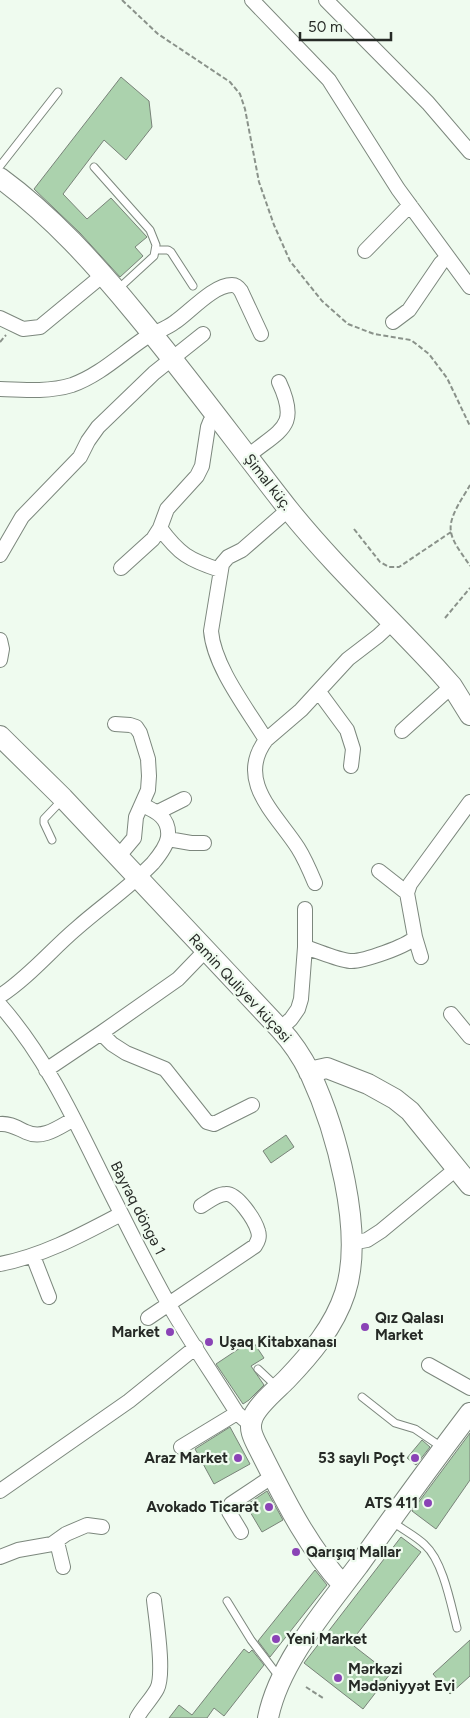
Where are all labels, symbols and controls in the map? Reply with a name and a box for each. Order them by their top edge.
scale bar [300,10,391,42]
text: 50 m [308,18,343,36]
street label: Şimal küç. [240,450,296,514]
street label: Ramin Quliyev küçəsi [185,930,295,1046]
street label: Bayraq döngə 1 [107,1158,169,1258]
place label: Qız Qalası Market [375,1309,444,1344]
marker: Qız Qalası Market [359,1321,371,1333]
place label: Market [111,1323,160,1341]
marker: Market [164,1326,176,1338]
place label: Uşaq Kitabxanası [219,1333,337,1351]
marker: Uşaq Kitabxanası [203,1336,215,1348]
place label: Araz Market [144,1449,228,1467]
place label: 53 saylı Poçt [318,1449,405,1467]
marker: Araz Market [232,1452,244,1464]
marker: 53 saylı Poçt [409,1452,421,1464]
place label: ATS 411 [364,1494,418,1512]
marker: ATS 411 [422,1497,434,1509]
place label: Avokado Ticarət [146,1498,259,1516]
marker: Avokado Ticarət [263,1501,275,1513]
place label: Qarışıq Mallar [306,1543,401,1561]
marker: Qarışıq Mallar [290,1546,302,1558]
place label: Yeni Market [286,1630,367,1648]
marker: Yeni Market [270,1633,282,1645]
place label: Mərkəzi Mədəniyyət Evi [348,1660,455,1695]
marker: Mərkəzi Mədəniyyət Evi [332,1672,344,1684]

